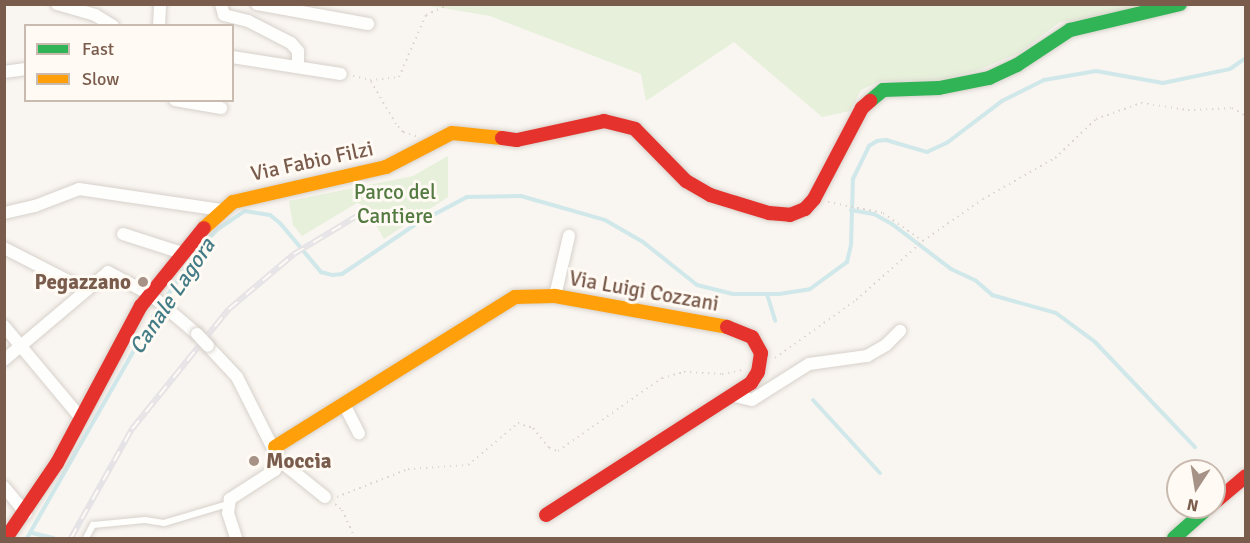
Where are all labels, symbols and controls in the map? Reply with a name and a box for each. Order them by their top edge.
legend [24,24,234,102]
text: Fast [82,38,114,60]
text: Slow [82,68,119,90]
street label: Via Fabio Filzi [249,136,375,186]
park label: Parco del Cantiere [354,179,436,229]
water label: Canale Lagora [124,233,220,359]
street label: Via Luigi Cozzani [567,265,721,317]
place label: Pegazzano [35,269,131,295]
marker: Pegazzano [136,275,150,289]
place label: Moccia [266,448,331,474]
marker: Moccia [247,454,261,468]
north arrow [1166,459,1226,519]
text: N [1185,494,1200,516]

